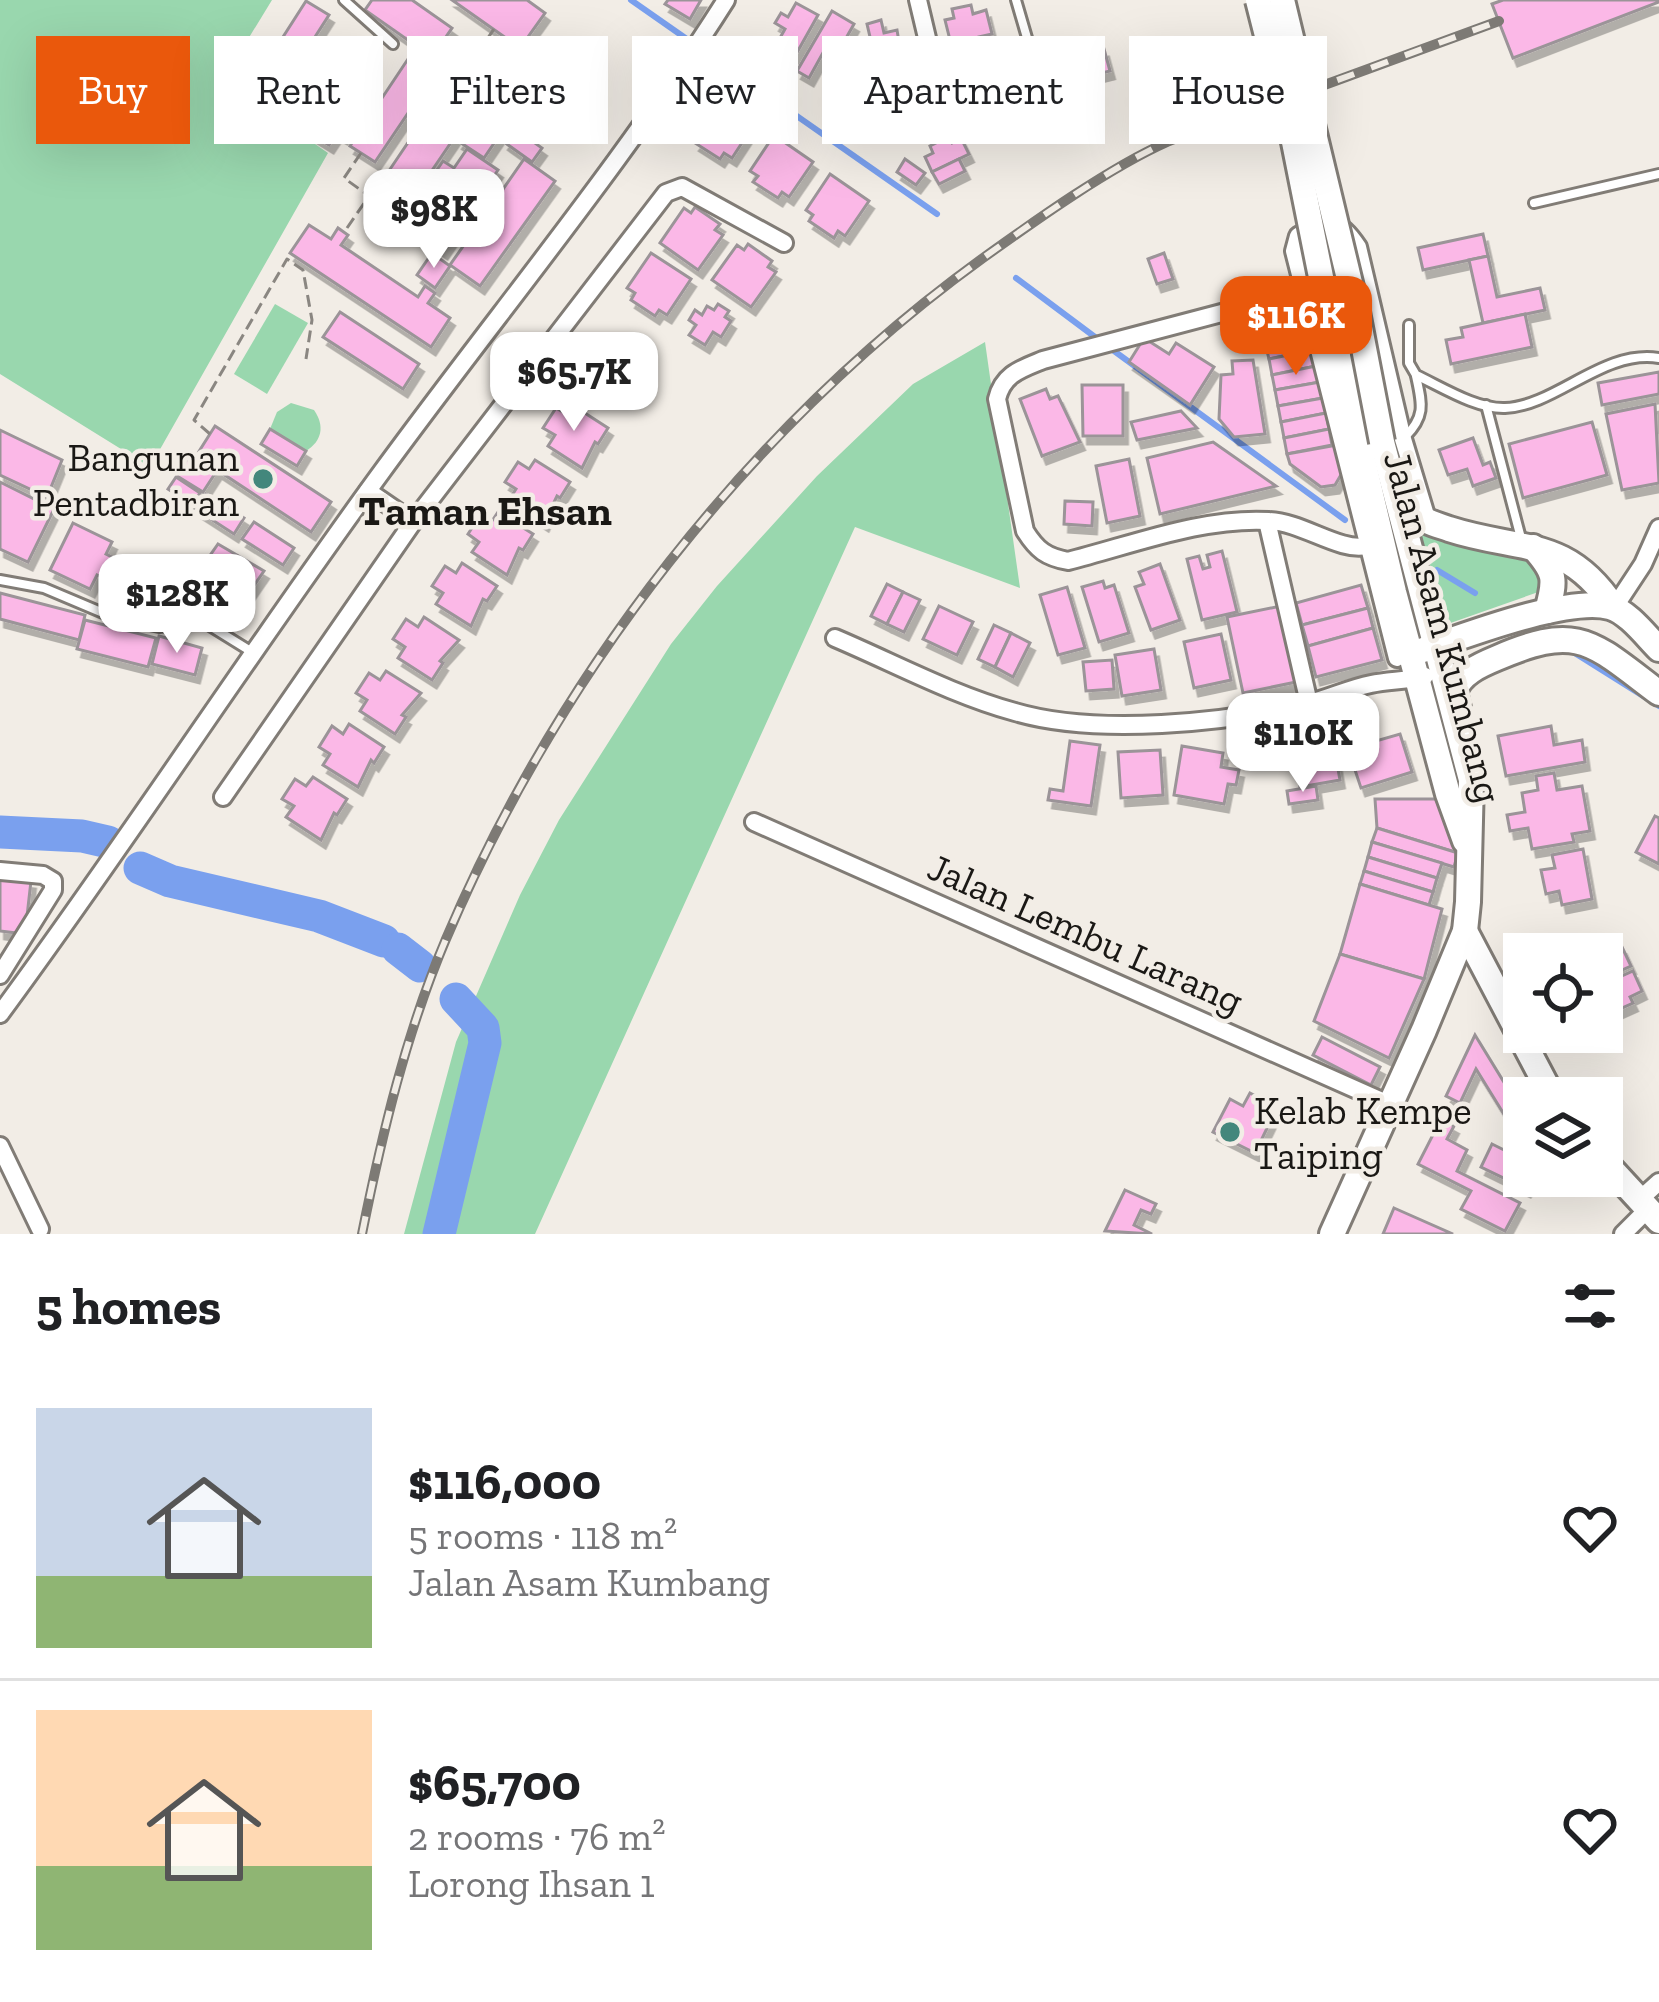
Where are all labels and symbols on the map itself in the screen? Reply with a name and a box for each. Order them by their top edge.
pin: $98K [363,169,505,271]
pin: $116K [1212,276,1380,378]
pin: $65.7K [476,332,672,434]
place label: Bangunan Pentadbiran [33,434,239,526]
street label: Jalan Asam Kumbang [1374,446,1513,808]
marker: Bangunan Pentadbiran [250,466,276,492]
district label: Taman Ehsan [358,485,612,536]
pin: $128K [93,554,261,656]
pin: $110K [1219,693,1387,795]
street label: Jalan Lembu Larang [921,843,1251,1024]
place label: Kelab Kempe Taiping [1254,1087,1472,1179]
marker: Kelab Kempe Taiping [1217,1119,1243,1145]

